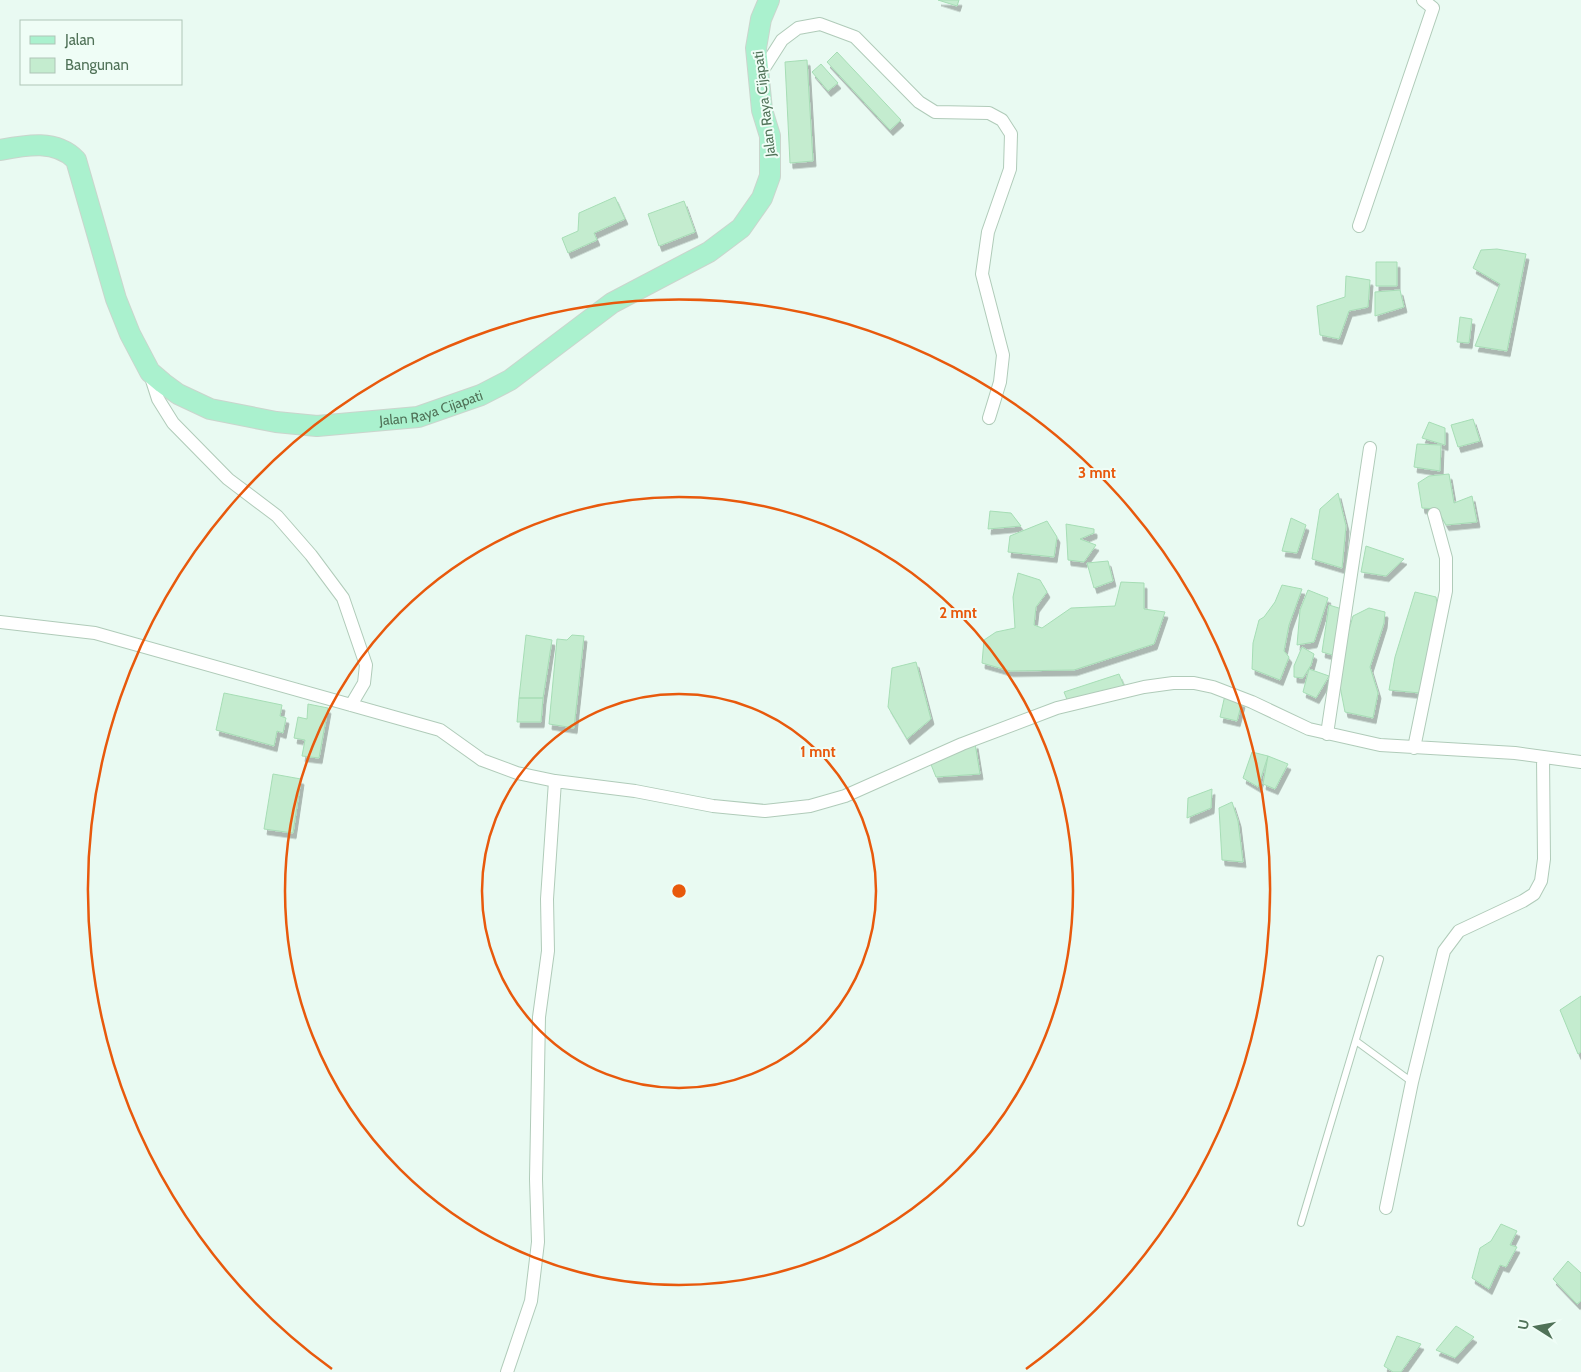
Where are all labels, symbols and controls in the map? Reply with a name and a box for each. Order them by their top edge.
legend [20,20,182,85]
text: Jalan [64,31,95,49]
street label: Jalan Raya Cijapati [749,50,780,159]
text: Bangunan [65,56,129,74]
street label: Jalan Raya Cijapati [378,386,485,429]
text: 3 mnt [1078,464,1116,482]
text: 2 mnt [939,604,977,622]
text: 1 mnt [800,743,836,761]
centre of rings [670,882,688,900]
north arrow [1511,1302,1561,1352]
text: U [1513,1318,1533,1331]

